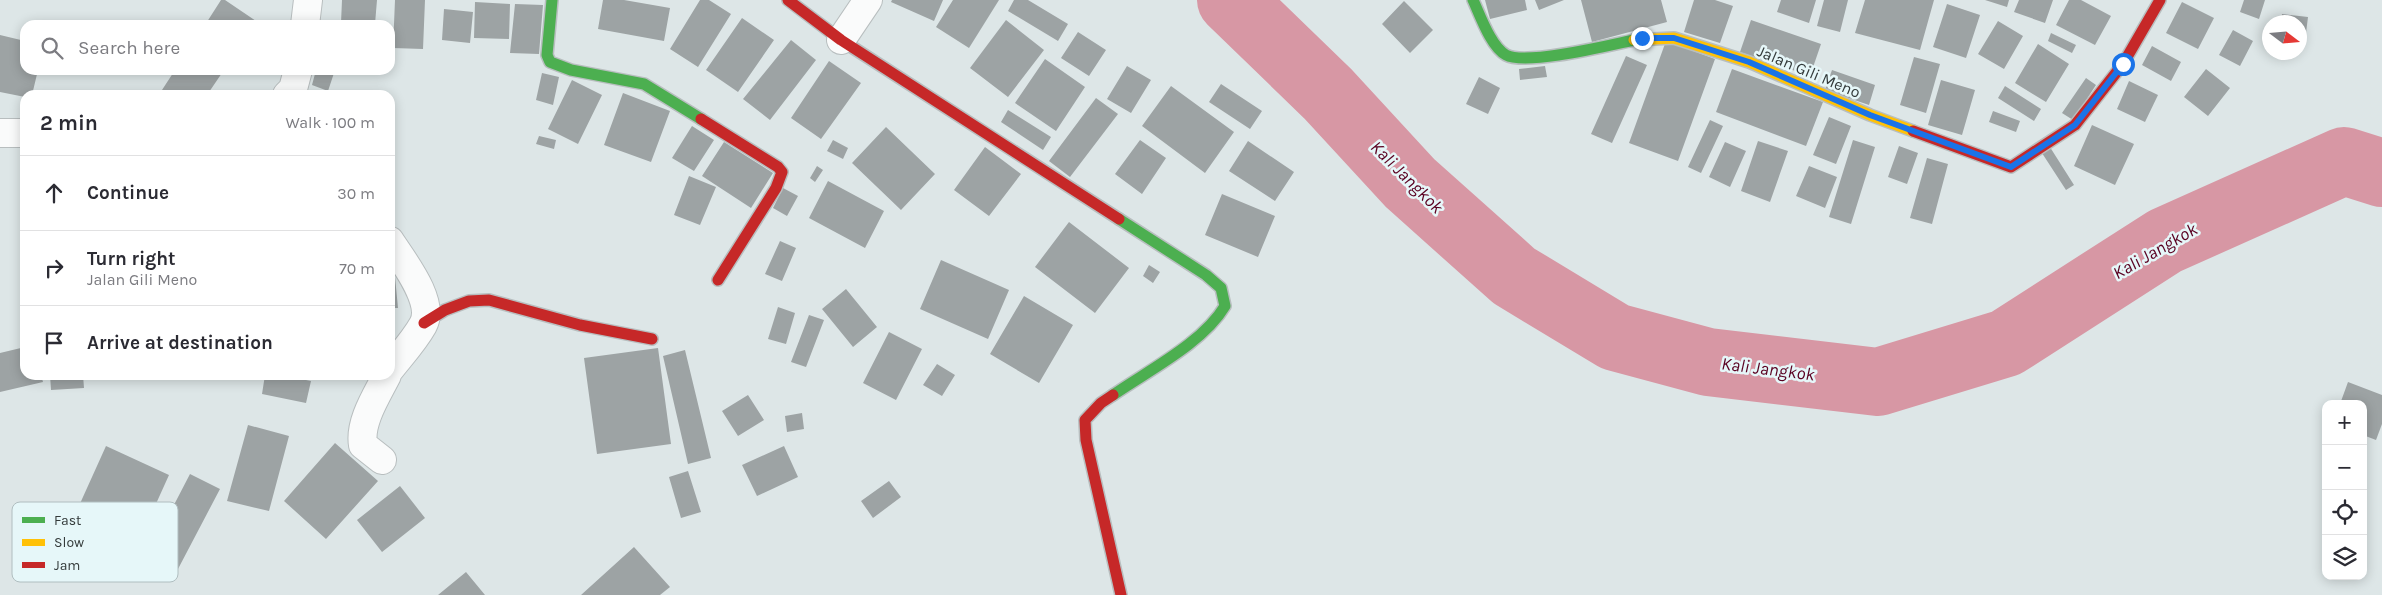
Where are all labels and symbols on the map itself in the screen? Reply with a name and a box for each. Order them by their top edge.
north arrow [2262,15,2307,60]
route end [1631,27,1654,50]
street label: Jalan Gili Meno [1754,41,1863,102]
route start [2112,53,2135,76]
water label: Kali Jangkok [1366,136,1449,219]
water label: Kali Jangkok [2109,218,2202,284]
water label: Kali Jangkok [1720,352,1817,386]
legend [12,502,178,582]
text: Fast [54,512,81,529]
text: Slow [54,534,84,551]
text: Jam [54,557,80,574]

